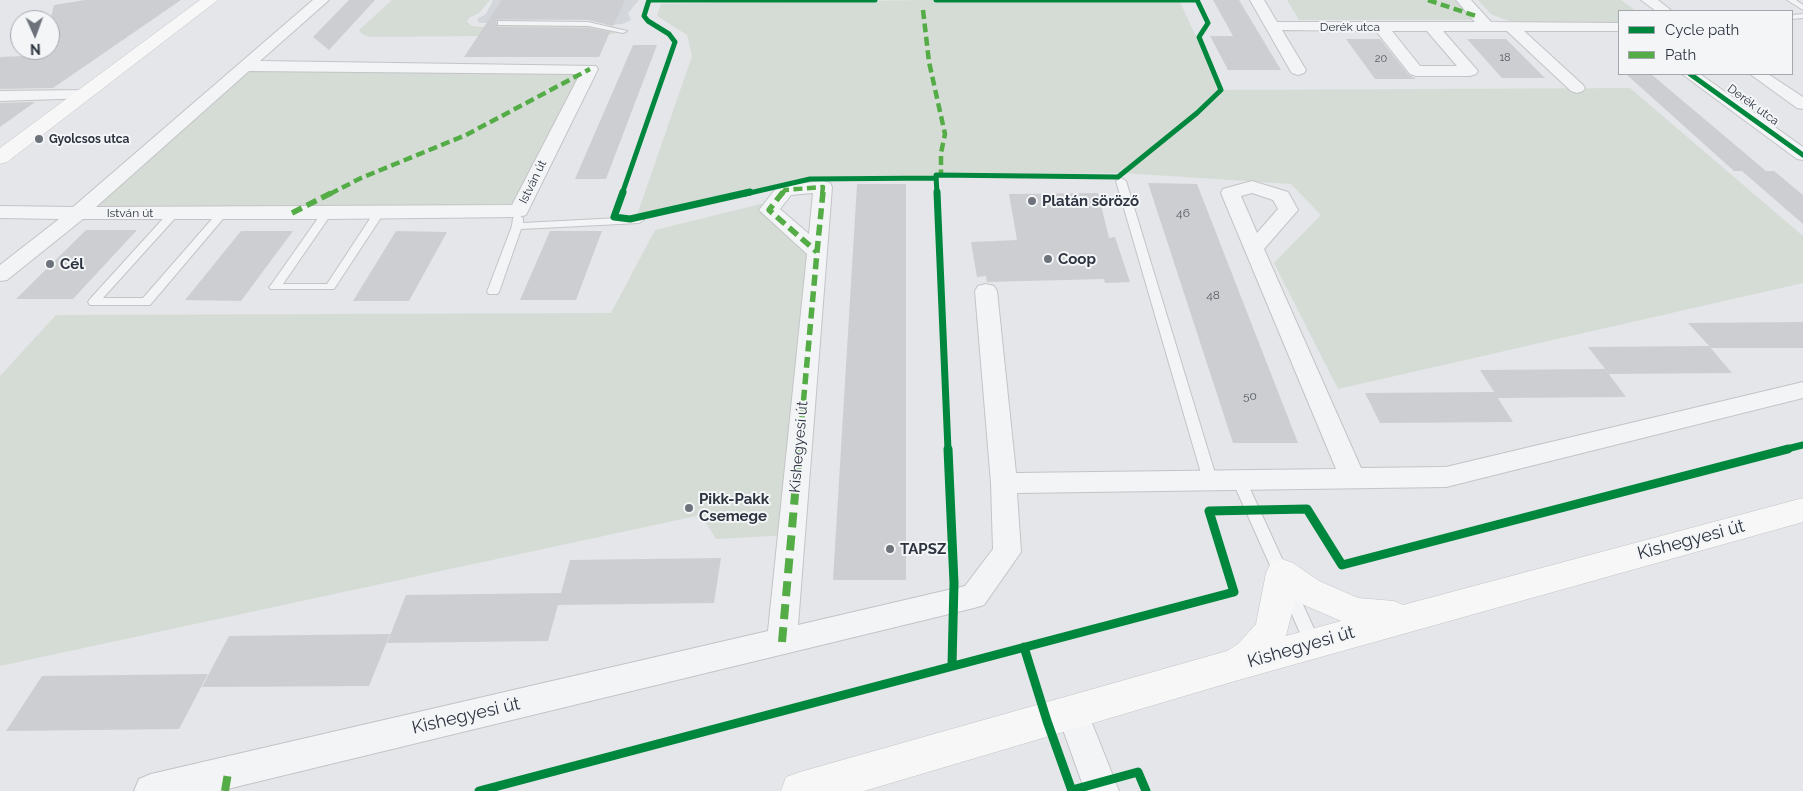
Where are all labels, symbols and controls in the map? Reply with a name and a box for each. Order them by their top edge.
north arrow [10,10,60,60]
legend [1618,10,1793,75]
street label: Derék utca [1320,20,1380,34]
text: Cycle path [1665,21,1739,39]
text: N [30,41,41,57]
text: Path [1665,46,1696,64]
house number: 18 [1499,51,1511,65]
house number: 20 [1375,52,1387,66]
street label: Derék utca [1724,81,1782,129]
place label: Gyolcsos utca [49,132,129,146]
marker: Gyolcsos utca [33,133,45,145]
street label: István út [516,158,550,206]
place label: Platán söröző [1042,192,1139,210]
marker: Platán söröző [1026,195,1038,207]
street label: István út [107,206,153,220]
house number: 46 [1176,206,1190,220]
place label: Coop [1058,250,1096,268]
marker: Coop [1042,253,1054,265]
place label: Cél [60,255,84,273]
marker: Cél [44,258,56,270]
house number: 48 [1206,288,1220,302]
house number: 50 [1243,389,1257,403]
street label: Kishegyesi út [786,400,812,494]
place label: Pikk-Pakk Csemege [699,490,769,525]
marker: Pikk-Pakk Csemege [683,502,695,514]
street label: Kishegyesi út [1635,515,1747,565]
place label: TAPSZ [900,540,946,558]
marker: TAPSZ [884,543,896,555]
street label: Kishegyesi út [1245,621,1357,673]
street label: Kishegyesi út [410,693,522,739]

